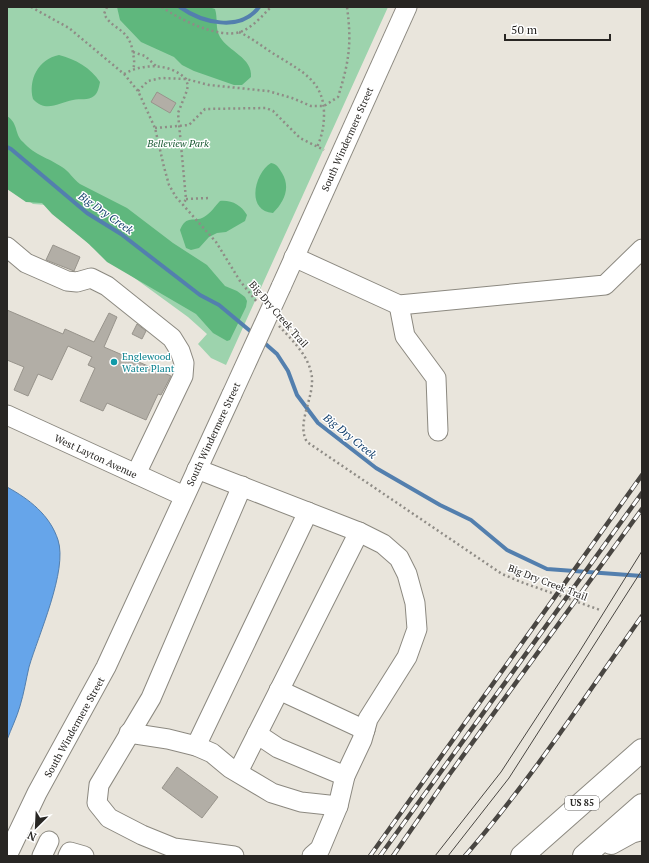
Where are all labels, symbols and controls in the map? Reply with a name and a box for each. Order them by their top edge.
scale bar [505,16,610,42]
text: 50 m [511,22,538,37]
street label: South Windermere Street [319,85,376,193]
park label: Belleview Park [146,137,209,150]
water label: Big Dry Creek [75,188,137,238]
street label: Big Dry Creek Trail [246,278,311,350]
place label: Englewood Water Plant [122,350,175,375]
marker: Englewood Water Plant [109,357,119,367]
street label: South Windermere Street [184,380,243,488]
water label: Big Dry Creek [320,410,380,462]
street label: West Layton Avenue [52,432,139,481]
street label: Big Dry Creek Trail [506,561,589,604]
street label: South Windermere Street [41,674,108,780]
road number: US 85 [565,796,599,810]
north arrow [16,807,56,847]
text: N [25,828,39,844]

